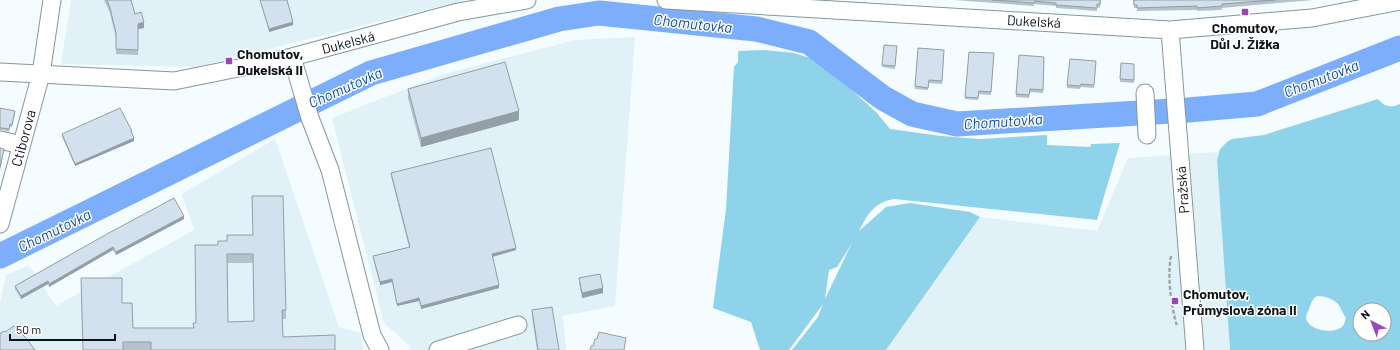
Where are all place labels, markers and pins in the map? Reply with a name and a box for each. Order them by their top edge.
marker: Chomutov, Důl J. Žižka [1240,7,1250,17]
place label: Chomutov, Důl J. Žižka [1210,19,1280,52]
place label: Chomutov, Dukelská II [237,45,303,78]
marker: Chomutov, Dukelská II [224,56,234,66]
place label: Chomutov, Průmyslová zóna II [1183,285,1297,318]
marker: Chomutov, Průmyslová zóna II [1170,296,1180,306]

